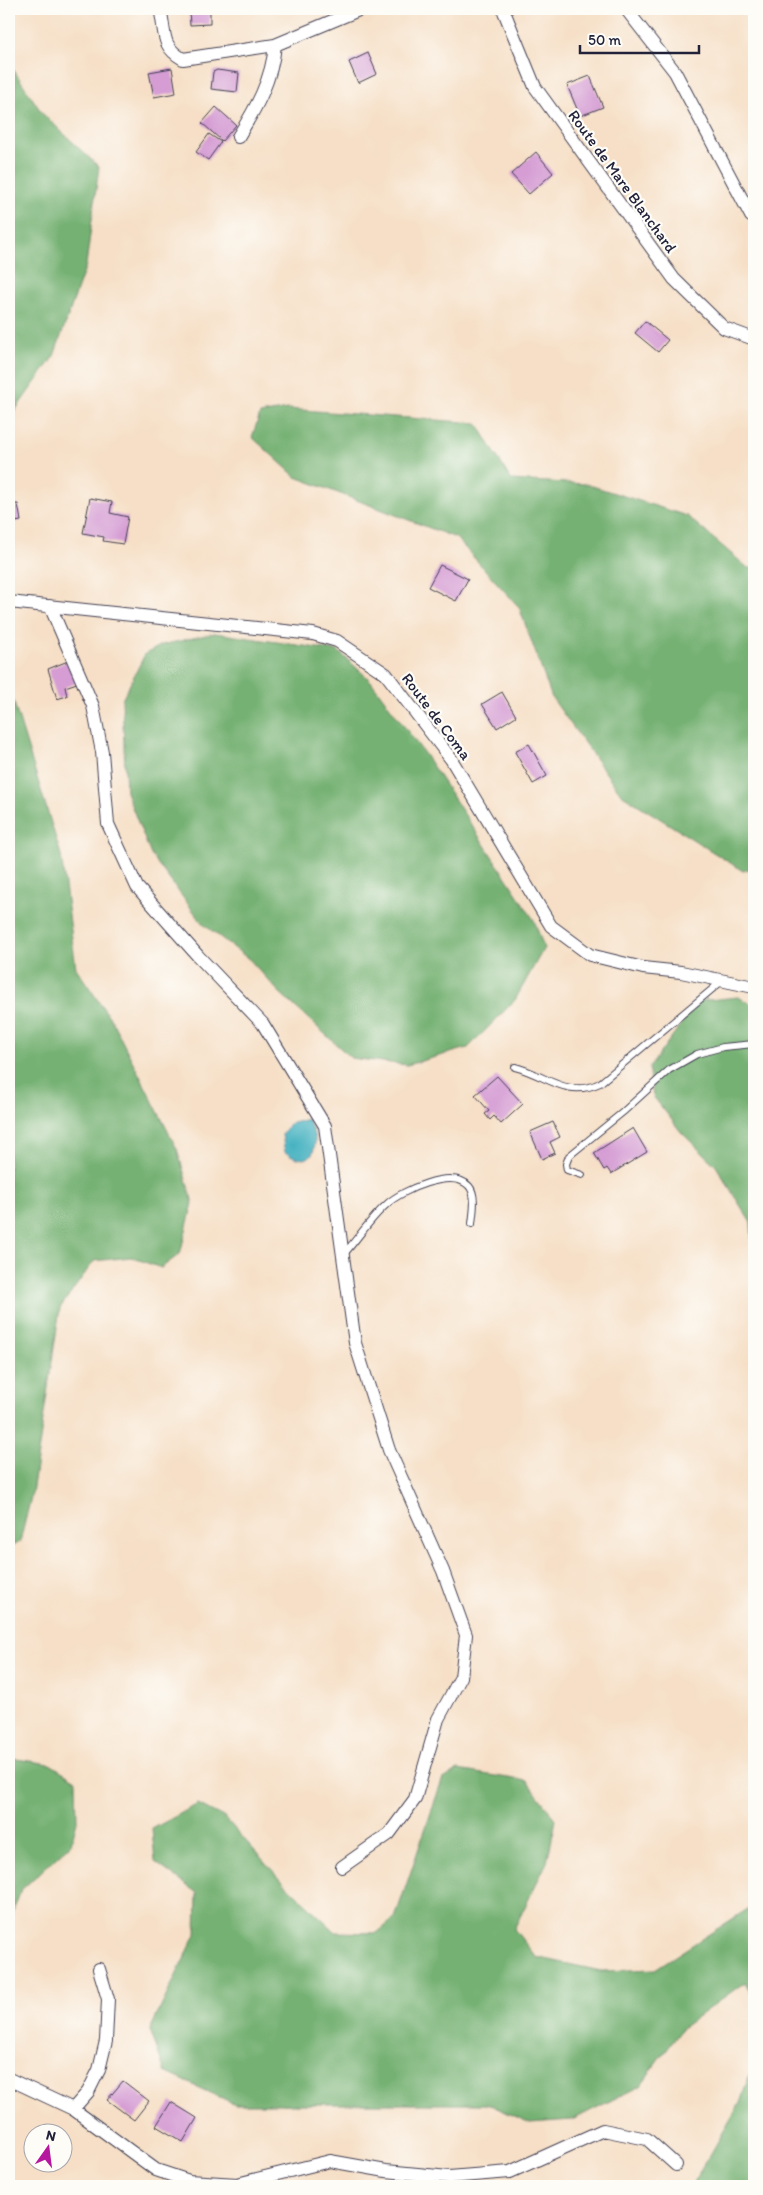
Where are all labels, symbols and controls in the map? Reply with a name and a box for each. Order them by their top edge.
scale bar [580,22,699,54]
text: 50 m [588,31,621,49]
street label: Route de Mare Blanchard [564,106,681,257]
street label: Route de Coma [398,669,476,764]
north arrow [22,2122,72,2172]
text: N [44,2126,58,2145]

